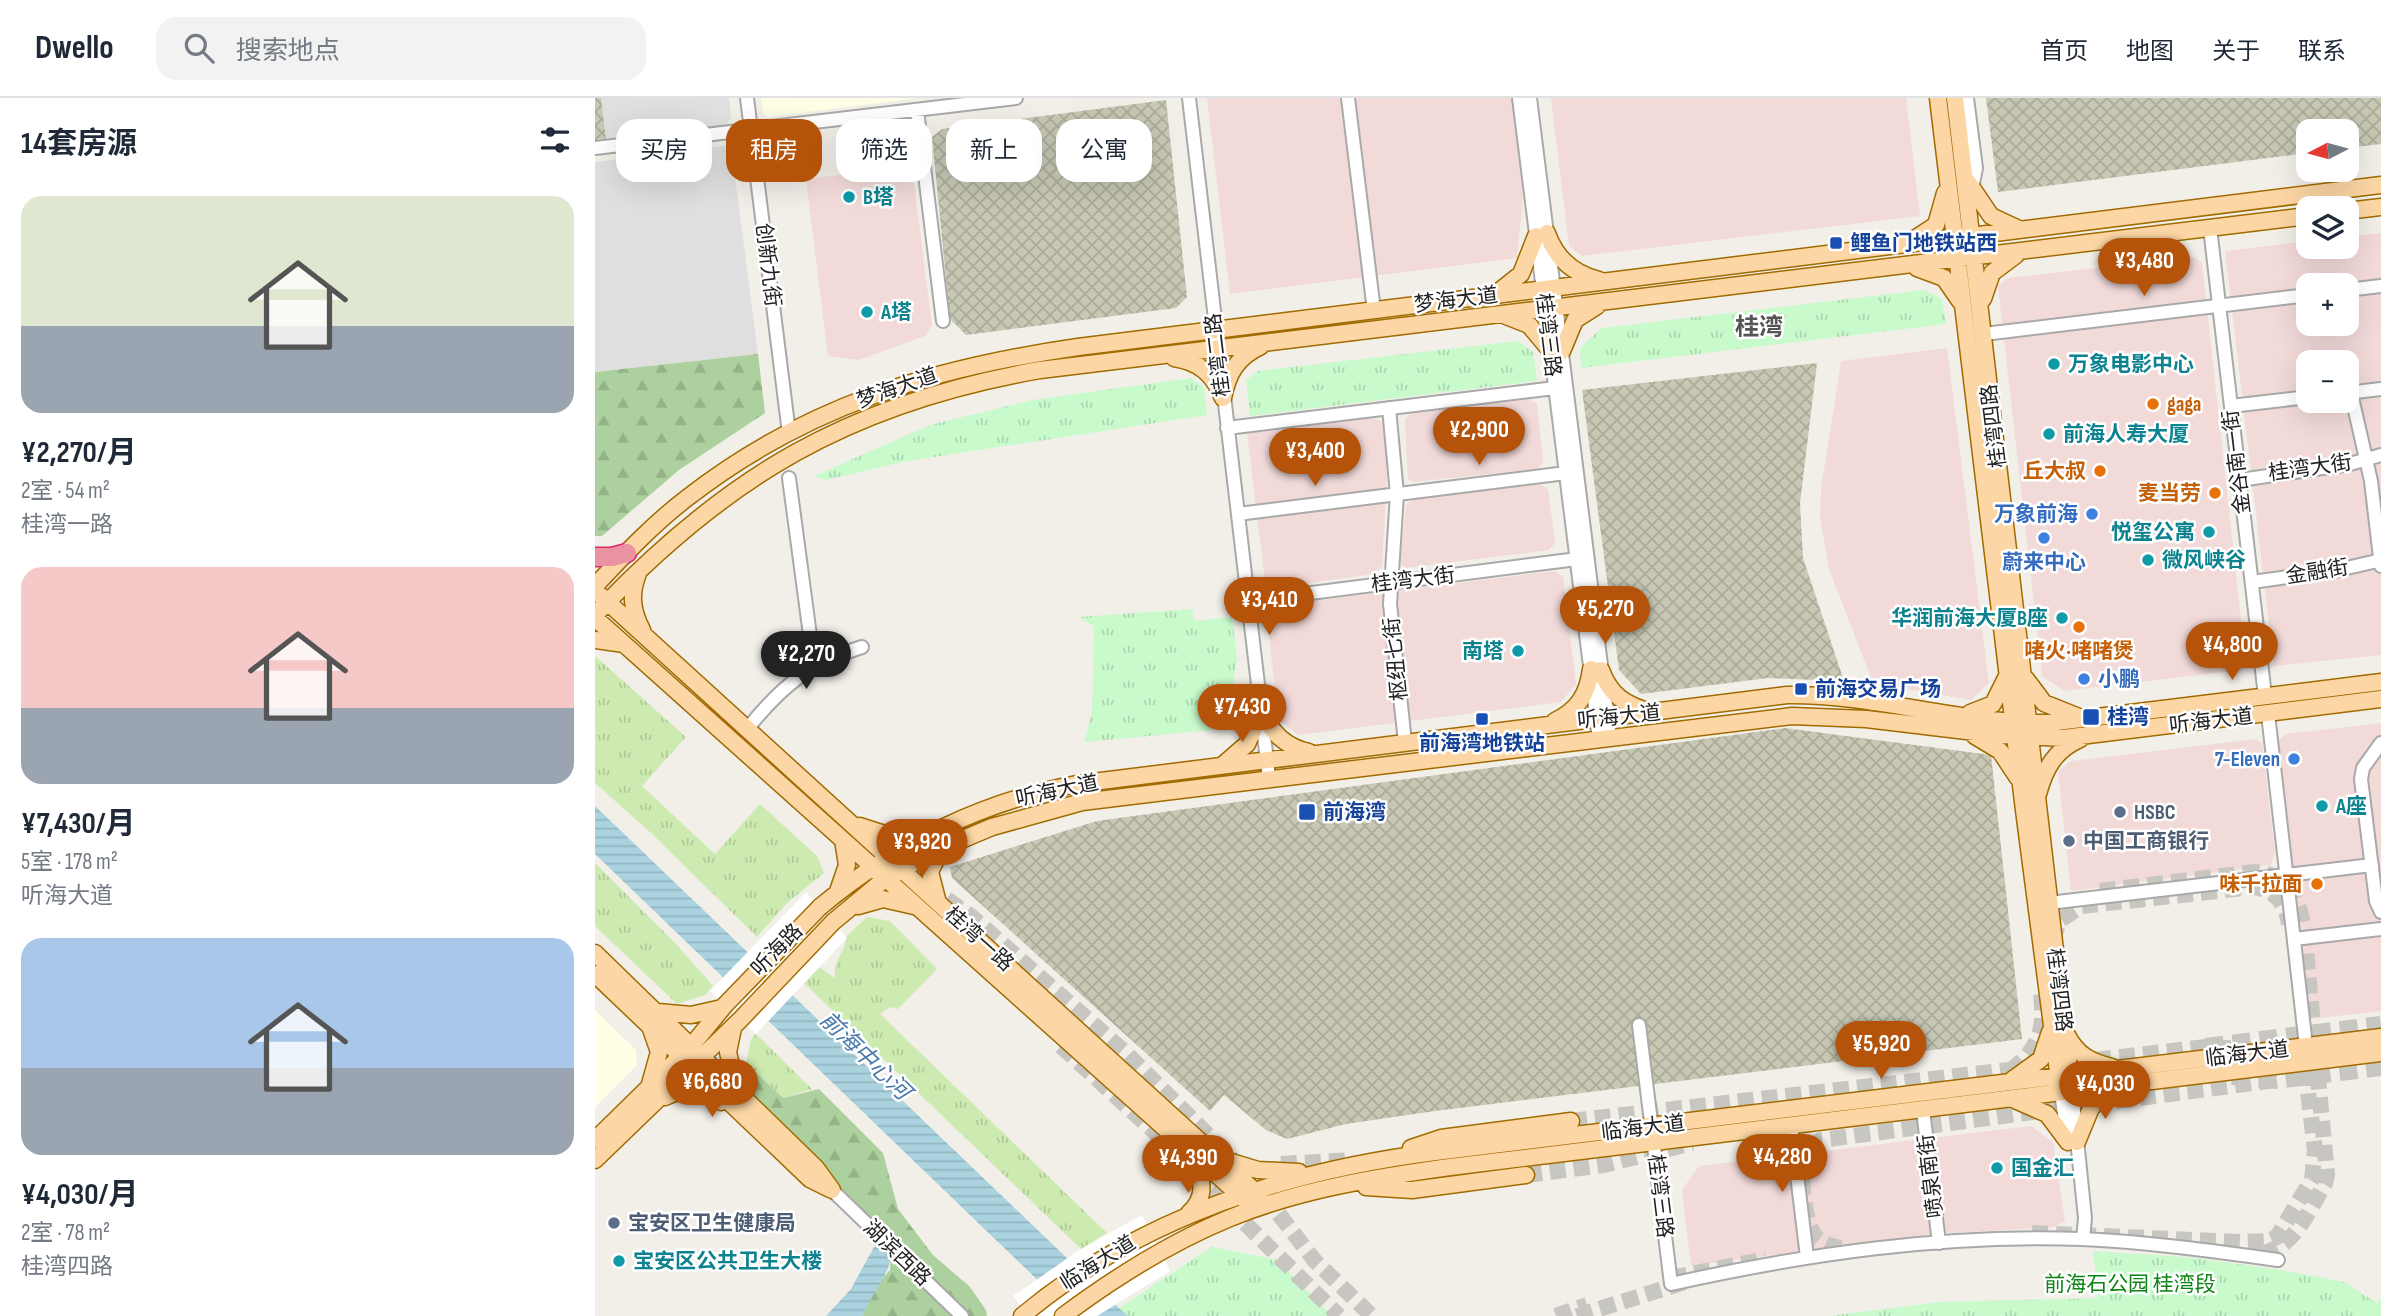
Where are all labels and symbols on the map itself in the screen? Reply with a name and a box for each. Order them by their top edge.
north arrow [2296,119,2359,182]
place label: B塔 [863,185,894,210]
marker: B塔 [841,189,857,205]
street label: 创新九街 [750,222,786,308]
place label: 鲤鱼门地铁站西 [1850,231,1997,256]
marker: 鲤鱼门地铁站西 [1828,235,1844,251]
pin: ¥3,480 [2087,238,2201,298]
street label: 梦海大道 [1413,282,1499,318]
street label: 桂湾三路 [1530,292,1566,378]
place label: A塔 [880,300,912,325]
marker: A塔 [859,304,875,320]
street label: 桂湾二路 [1200,312,1236,398]
district label: 桂湾 [1735,313,1783,342]
place label: 万象电影中心 [2068,352,2194,377]
marker: 万象电影中心 [2046,356,2062,372]
street label: 梦海大道 [853,363,941,413]
street label: 桂湾四路 [1976,383,2012,469]
place label: gaga [2167,392,2201,417]
marker: gaga [2145,396,2161,412]
pin: ¥2,900 [1422,408,1536,467]
street label: 金谷南一街 [2218,408,2256,516]
place label: 前海人寿大厦 [2063,422,2189,447]
marker: 前海人寿大厦 [2041,426,2057,442]
pin: ¥3,400 [1258,428,1372,488]
street label: 桂湾大街 [2267,450,2353,486]
place label: 丘大叔 [2023,459,2086,484]
marker: 丘大叔 [2092,463,2108,479]
place label: 麦当劳 [2138,481,2201,506]
marker: 麦当劳 [2207,485,2223,501]
place label: 万象前海 [1994,502,2078,527]
marker: 万象前海 [2084,506,2100,522]
place label: 悦玺公寓 [2111,520,2195,545]
marker: 悦玺公寓 [2201,524,2217,540]
marker: 蔚来中心 [2036,530,2052,546]
place label: 微风峡谷 [2162,548,2246,573]
place label: 蔚来中心 [2002,550,2086,575]
marker: 微风峡谷 [2140,552,2156,568]
street label: 金融街 [2284,555,2350,589]
street label: 桂湾大街 [1370,562,1456,598]
pin: ¥3,410 [1212,578,1326,637]
pin: ¥5,270 [1548,587,1662,646]
place label: 华润前海大厦B座 [1891,606,2048,631]
marker: 华润前海大厦B座 [2054,610,2070,626]
street label: 枢纽七街 [1379,616,1413,702]
marker: 啫火·啫啫煲 [2071,619,2087,635]
pin: ¥4,800 [2175,622,2289,682]
pin: ¥2,270 [749,632,863,691]
place label: 南塔 [1462,639,1504,664]
place label: 啫火·啫啫煲 [2024,639,2134,664]
marker: 南塔 [1510,643,1526,659]
place label: 小鹏 [2098,667,2140,692]
marker: 小鹏 [2076,671,2092,687]
place label: 前海交易广场 [1815,677,1941,702]
marker: 前海交易广场 [1793,681,1809,697]
pin: ¥7,430 [1185,684,1299,744]
street label: 听海大道 [1576,700,1662,734]
street label: 听海大道 [2168,703,2254,739]
place label: 桂湾 [2107,705,2149,730]
marker: 桂湾 [2081,707,2101,727]
marker: 前海湾地铁站 [1474,711,1490,727]
place label: 前海湾地铁站 [1419,731,1545,756]
place label: 7-Eleven [2215,747,2280,772]
marker: 7-Eleven [2286,751,2302,767]
street label: 听海大道 [1013,770,1101,812]
place label: A座 [2335,794,2367,819]
marker: A座 [2314,798,2330,814]
place label: 前海湾 [1323,800,1386,825]
place label: HSBC [2134,800,2176,825]
marker: 前海湾 [1297,802,1317,822]
marker: HSBC [2112,804,2128,820]
pin: ¥3,920 [865,820,979,879]
place label: 中国工商银行 [2083,829,2209,854]
marker: 中国工商银行 [2061,833,2077,849]
place label: 味千拉面 [2219,872,2303,897]
marker: 味千拉面 [2309,876,2325,892]
street label: 桂湾一路 [939,902,1019,976]
street label: 听海路 [746,919,808,981]
street label: 桂湾四路 [2041,947,2077,1033]
water label: 前海中心河 [814,1006,919,1109]
pin: ¥5,920 [1824,1021,1938,1081]
street label: 临海大道 [2204,1036,2290,1072]
pin: ¥6,680 [655,1060,769,1119]
pin: ¥4,030 [2048,1062,2162,1121]
street label: 临海大道 [1600,1110,1686,1146]
street label: 喷泉南街 [1913,1133,1949,1219]
pin: ¥4,280 [1725,1134,1839,1194]
pin: ¥4,390 [1131,1136,1245,1195]
street label: 桂湾三路 [1642,1153,1678,1239]
place label: 国金汇 [2011,1156,2074,1181]
marker: 国金汇 [1989,1160,2005,1176]
place label: 宝安区卫生健康局 [628,1211,796,1236]
marker: 宝安区卫生健康局 [606,1215,622,1231]
street label: 湖滨西路 [858,1215,936,1291]
street label: 临海大道 [1056,1230,1140,1296]
place label: 宝安区公共卫生大楼 [633,1249,822,1274]
marker: 宝安区公共卫生大楼 [611,1253,627,1269]
park label: 前海石公园 桂湾段 [2044,1272,2216,1297]

